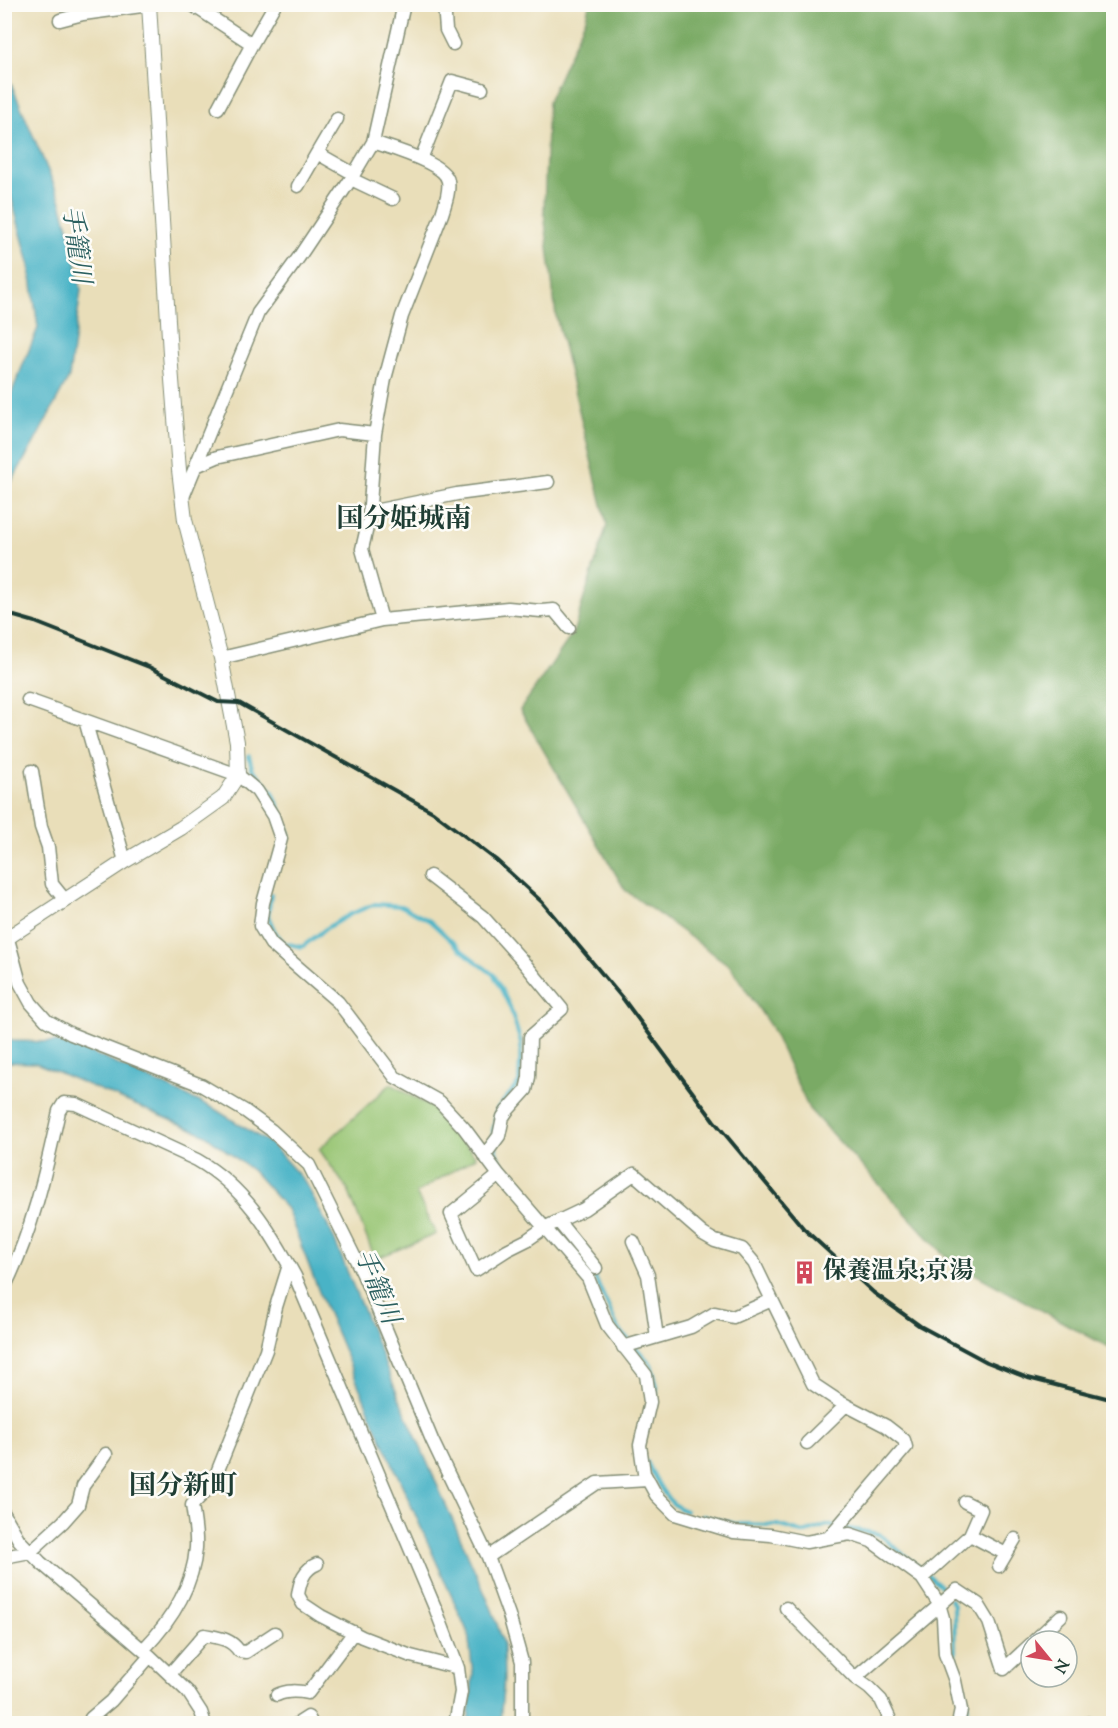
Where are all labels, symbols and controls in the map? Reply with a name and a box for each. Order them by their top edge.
water label: 手籠川 [51,204,99,289]
district label: 国分姫城南 [337,501,472,540]
water label: 手籠川 [344,1244,409,1333]
place label: 保養温泉;京湯 [823,1255,973,1289]
building icon: 保養温泉;京湯 [792,1259,818,1285]
district label: 国分新町 [129,1468,237,1507]
north arrow [1019,1629,1079,1689]
text: N [1047,1654,1073,1677]

